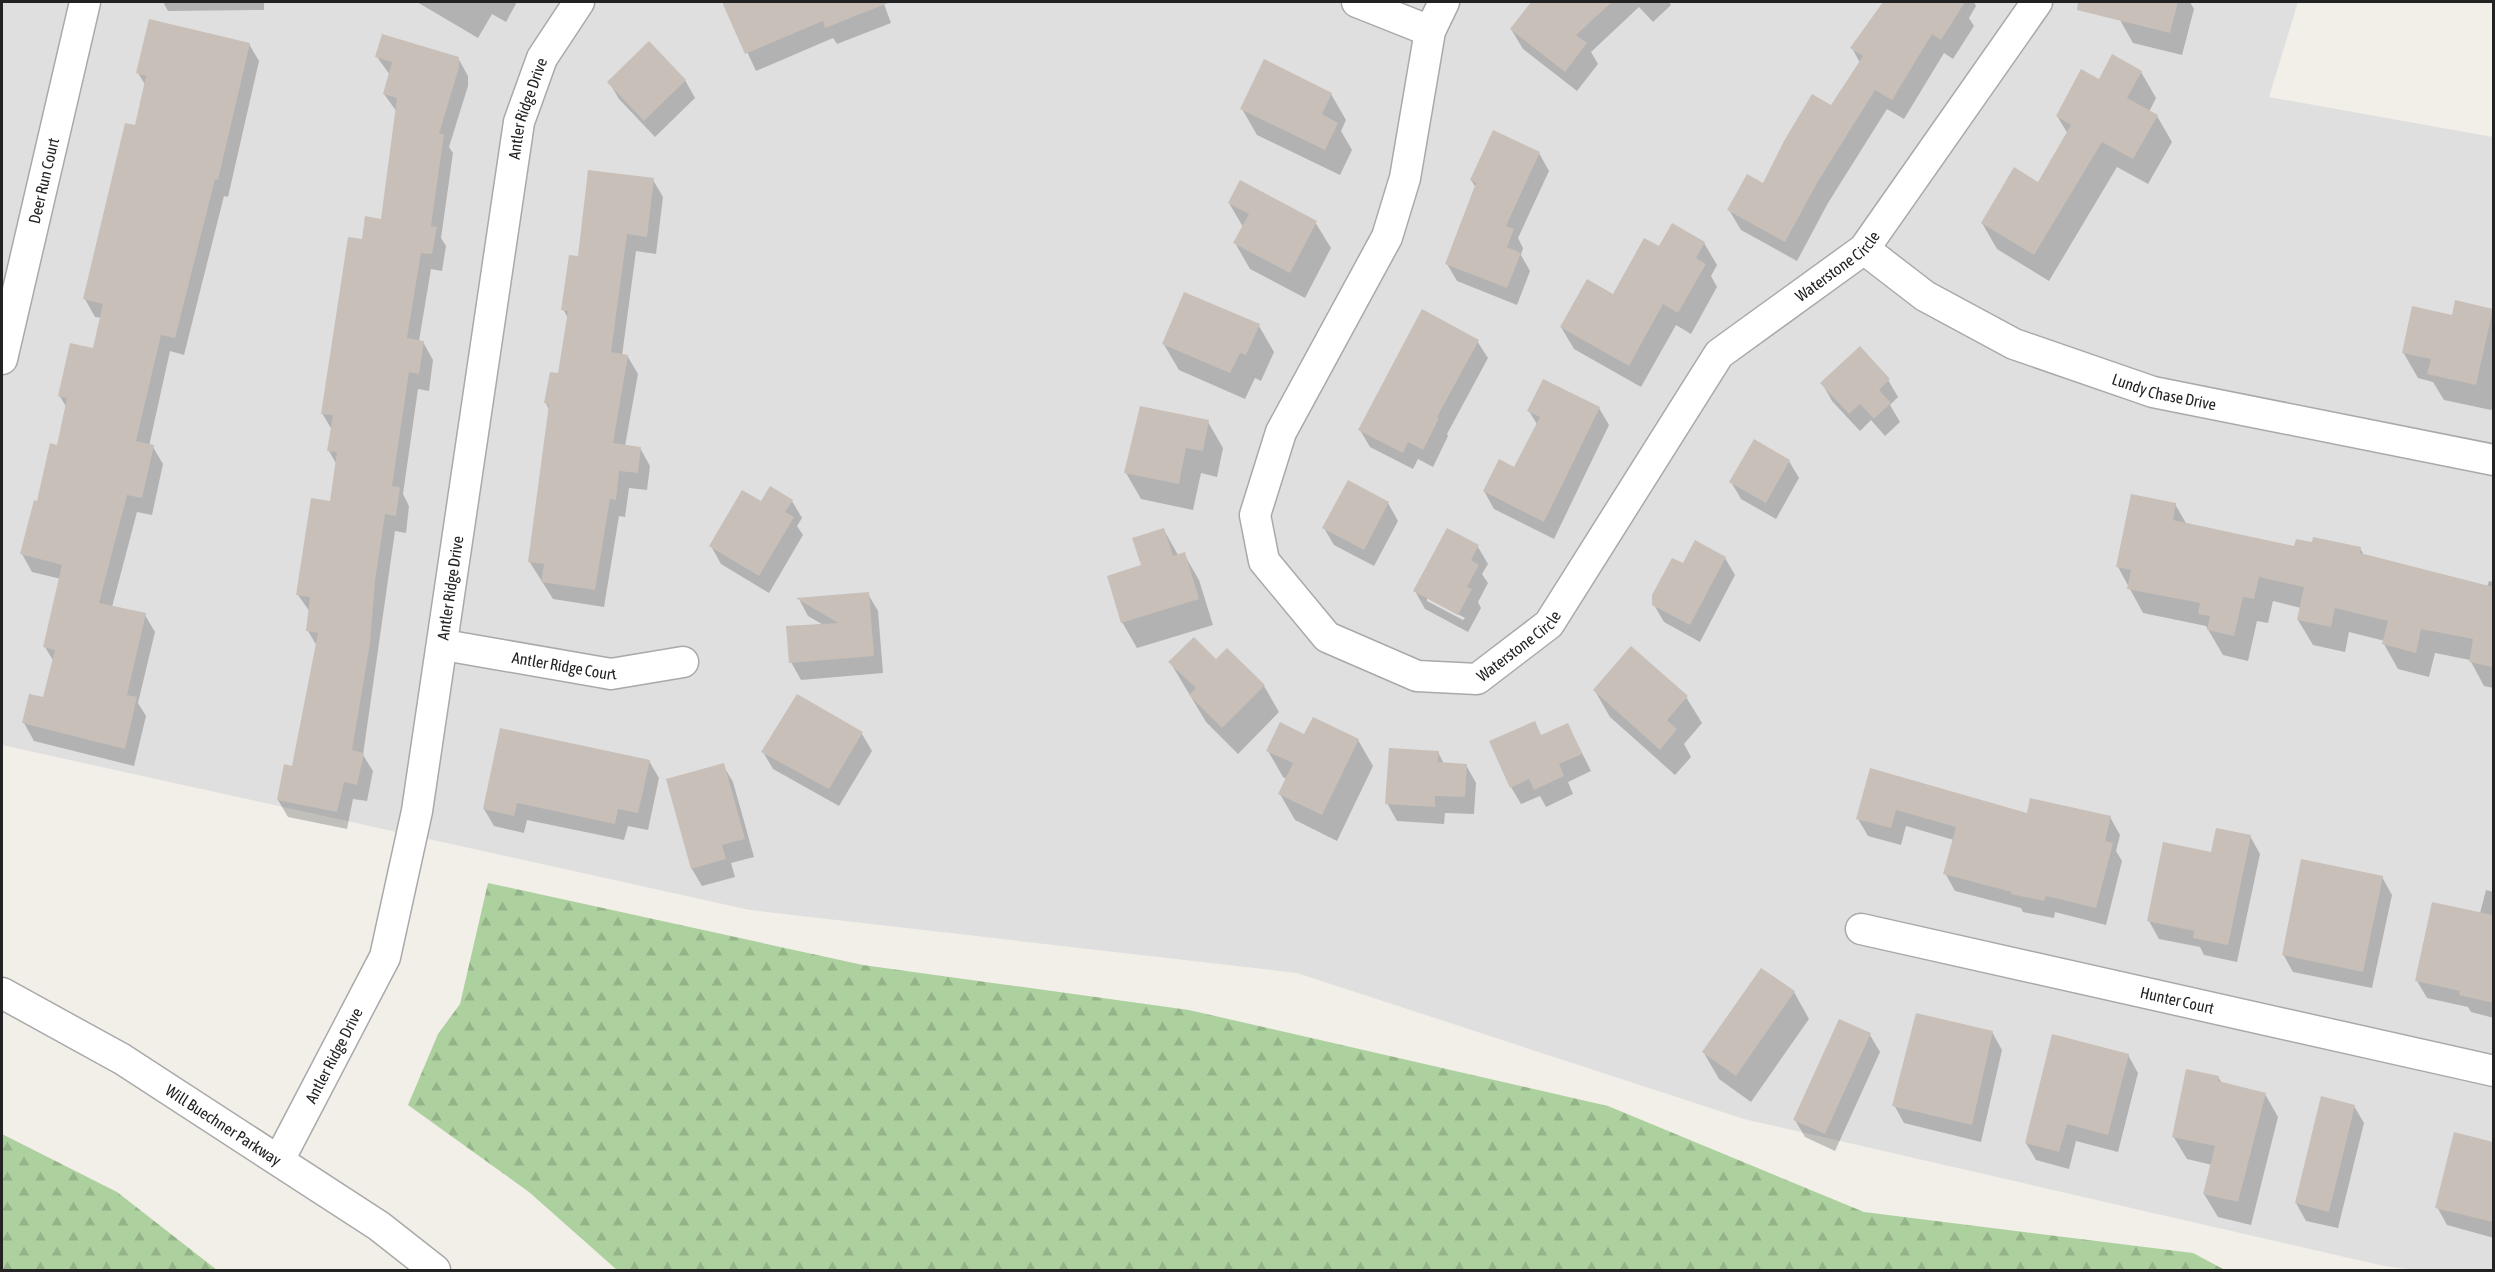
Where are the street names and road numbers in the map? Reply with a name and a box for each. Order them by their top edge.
street label: Antler Ridge Drive [505,55,550,160]
street label: Deer Run Court [25,136,62,226]
street label: Waterstone Circle [1792,227,1883,305]
street label: Lundy Chase Drive [2110,370,2218,413]
street label: Antler Ridge Drive [433,535,467,641]
street label: Waterstone Circle [1473,607,1564,685]
street label: Antler Ridge Court [511,648,618,683]
street label: Hunter Court [2139,983,2216,1017]
street label: Antler Ridge Drive [301,1005,366,1106]
street label: Will Buechner Parkway [162,1081,285,1170]

